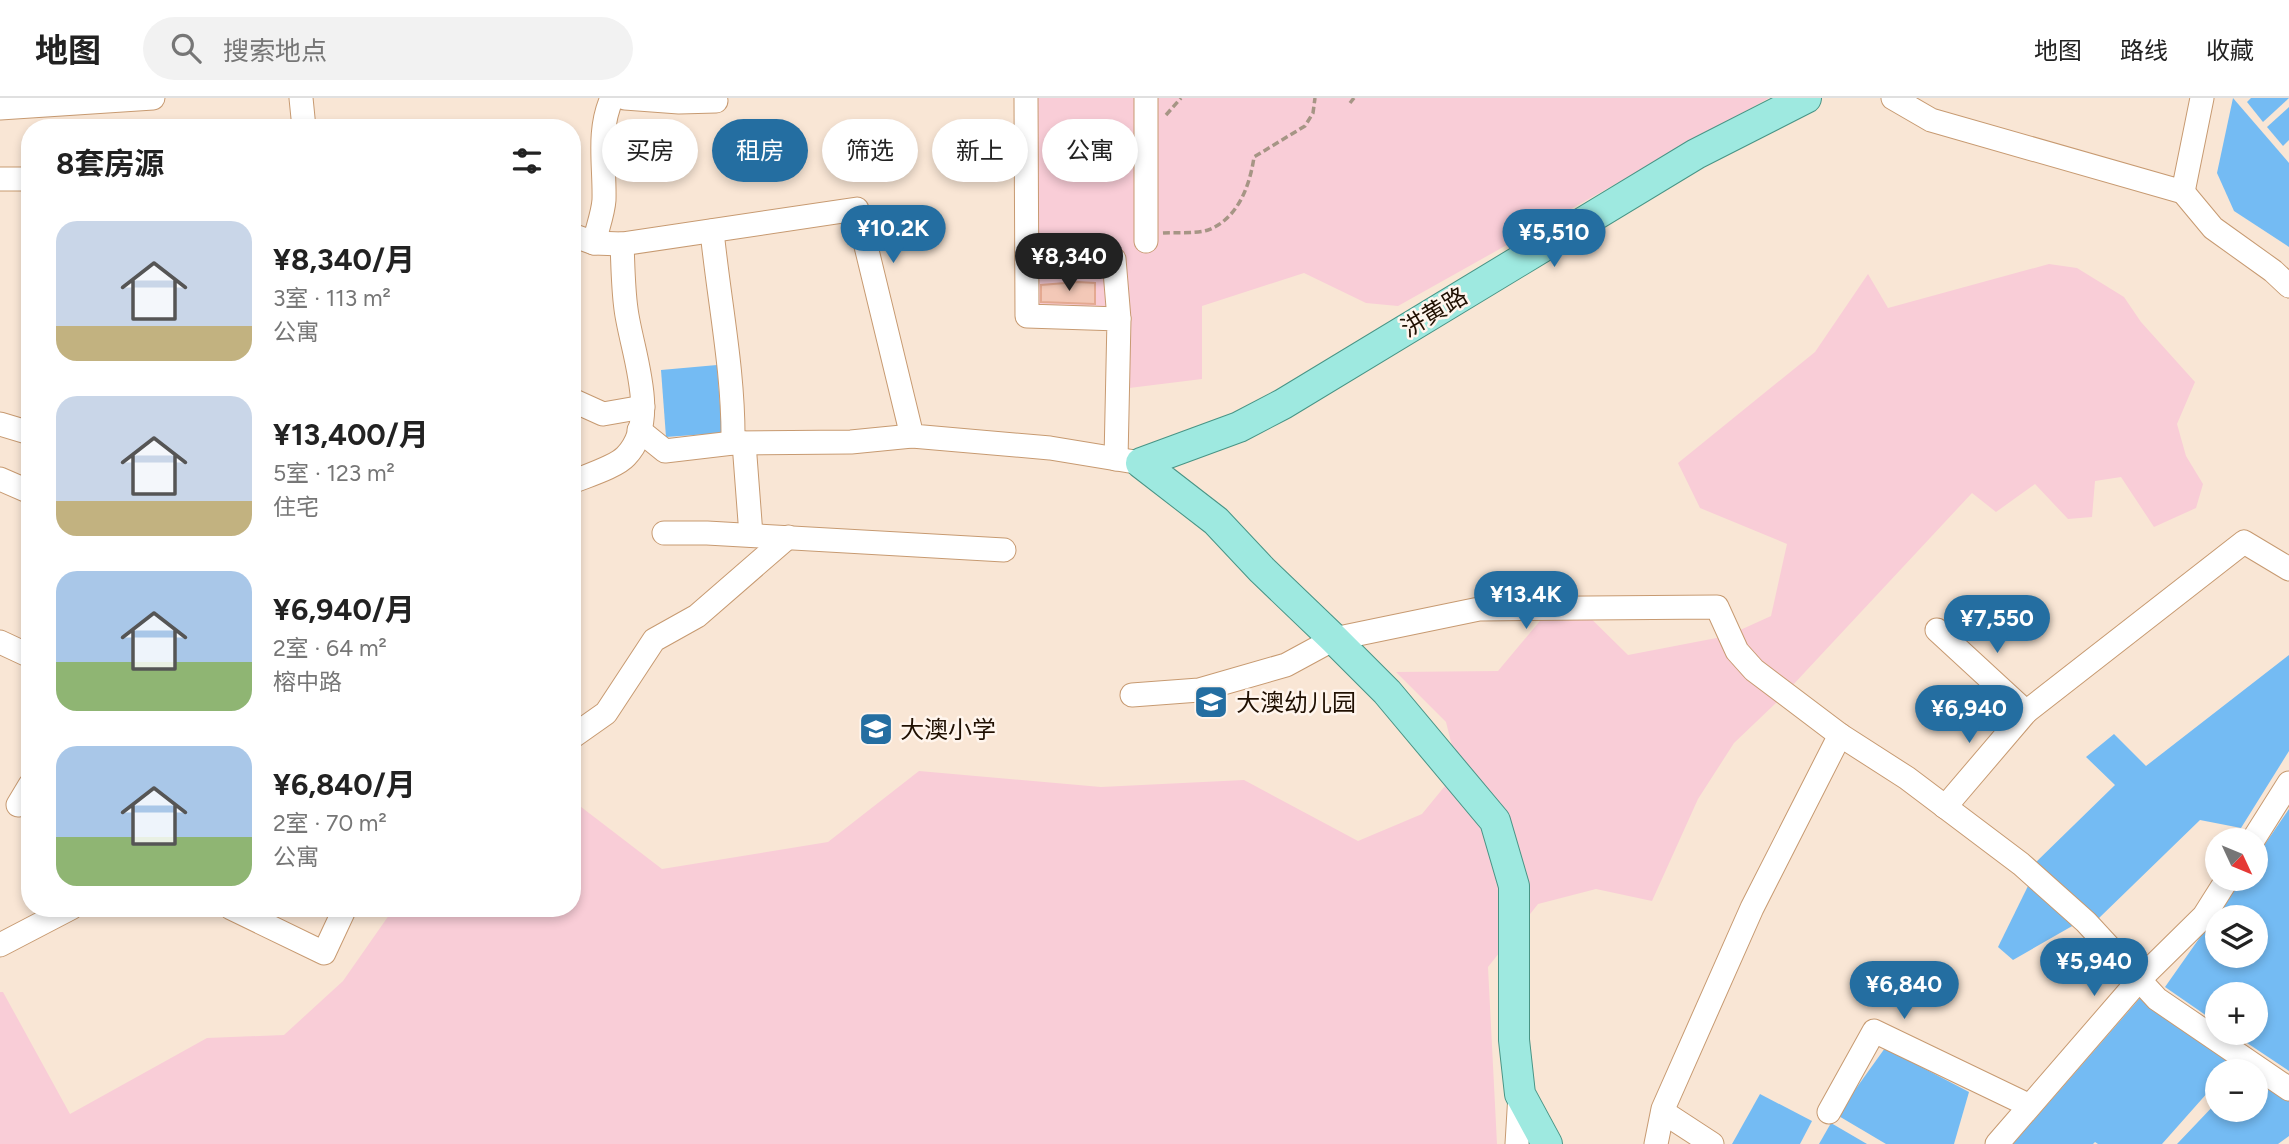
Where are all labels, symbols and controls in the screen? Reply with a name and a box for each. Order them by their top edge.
search box [143,17,633,80]
icon: search [167,29,205,67]
text: 地图 [35,31,101,70]
text: 搜索地点 [223,35,327,67]
text: 地图 [2034,36,2082,65]
text: 路线 [2120,36,2168,65]
text: 收藏 [2206,36,2254,65]
chip: 买房 [602,119,698,182]
chip: 租房 [712,119,808,182]
chip: 筛选 [822,119,918,182]
chip: 新上 [932,119,1028,182]
chip: 公寓 [1042,119,1138,182]
icon: filters [508,142,546,180]
text: 8套房源 [56,145,164,182]
pin: ¥10.2K [836,206,950,265]
pin: ¥5,510 [1497,209,1611,269]
text: ¥10.2K [857,214,929,242]
text: ¥5,510 [1519,218,1589,246]
pin: ¥8,340 [1012,234,1126,293]
text: ¥8,340/月 [273,241,415,278]
text: ¥8,340 [1031,242,1107,270]
icon: home [112,249,196,333]
street label: 汫黄路 [1396,281,1472,343]
text: 3室 · 113 m² [273,284,391,312]
text: 公寓 [273,318,319,346]
text: ¥13,400/月 [273,416,429,453]
icon: home [112,424,196,508]
text: 5室 · 123 m² [273,459,395,487]
text: 住宅 [273,493,319,521]
pin: ¥13.4K [1469,572,1583,631]
text: ¥13.4K [1490,580,1562,608]
text: ¥6,940/月 [273,591,415,628]
pin: ¥7,550 [1940,596,2054,655]
icon: home [112,599,196,683]
text: ¥7,550 [1960,604,2034,632]
text: 2室 · 64 m² [273,634,387,662]
text: 榕中路 [273,668,342,696]
school or university icon: 大澳幼儿园 [1192,683,1230,721]
pin: ¥6,940 [1912,686,2026,745]
place label: 大澳幼儿园 [1236,688,1356,717]
text: ¥6,940 [1931,694,2007,722]
school or university icon: 大澳小学 [857,710,895,748]
place label: 大澳小学 [900,715,996,744]
text: ¥6,840/月 [273,766,416,803]
icon: home [112,774,196,858]
text: 2室 · 70 m² [273,809,387,837]
north arrow [2205,828,2268,891]
map controls [2205,828,2268,1122]
text: 公寓 [273,843,319,871]
button: layers [2205,905,2268,968]
pin: ¥5,940 [2037,939,2151,998]
text: ¥5,940 [2056,947,2132,975]
pin: ¥6,840 [1847,962,1961,1021]
text: ¥6,840 [1866,970,1942,998]
button: + [2205,982,2268,1045]
button: − [2205,1059,2268,1122]

